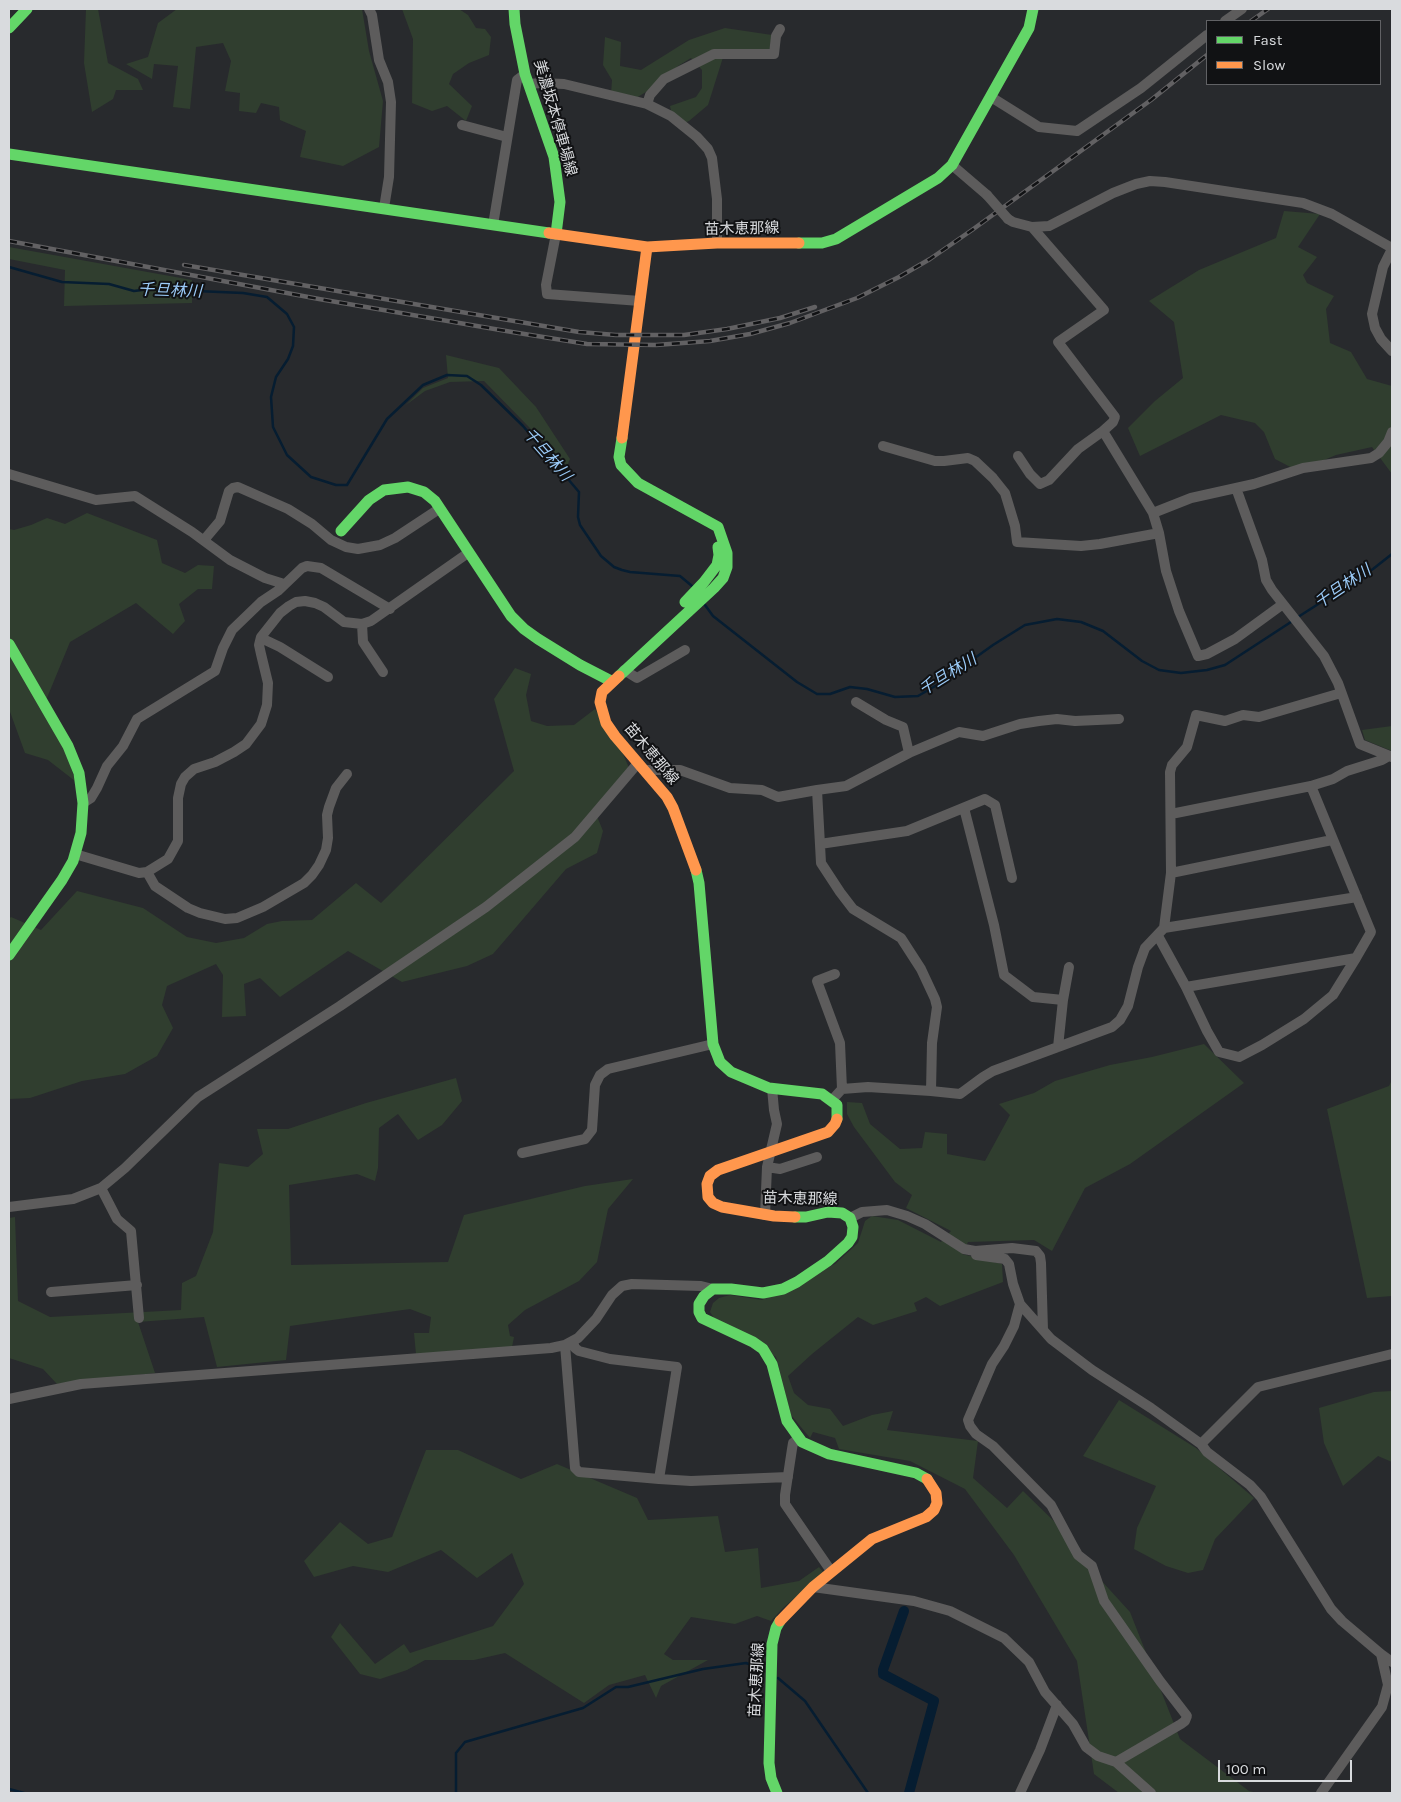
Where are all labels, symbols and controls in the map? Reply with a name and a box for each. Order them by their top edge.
legend [1206,20,1381,85]
text: Fast [1253,31,1282,49]
text: Slow [1253,56,1285,74]
street label: 美濃坂本停車場線 [530,58,580,178]
street label: 苗木恵那線 [704,219,780,239]
water label: 千旦林川 [138,280,202,302]
water label: 千旦林川 [519,425,575,485]
water label: 千旦林川 [1311,561,1375,613]
water label: 千旦林川 [916,650,980,700]
street label: 苗木恵那線 [620,719,682,789]
street label: 苗木恵那線 [762,1189,838,1209]
street label: 苗木恵那線 [746,1642,768,1718]
scale bar [1221,1750,1355,1782]
text: 100 m [1226,1760,1266,1778]

